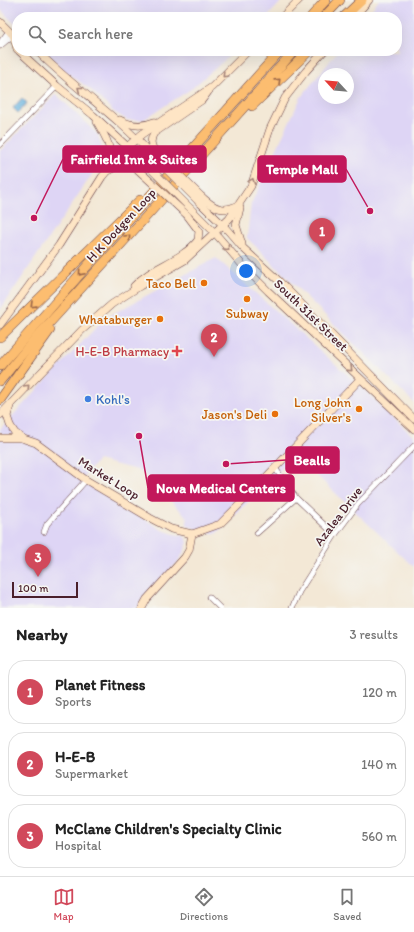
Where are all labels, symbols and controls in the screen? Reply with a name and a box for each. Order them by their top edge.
search box [12,12,402,56]
icon: search [26,23,48,45]
text: Search here [58,25,133,43]
north arrow [318,68,354,104]
one-way arrow [222,70,230,78]
one-way arrow [273,78,281,86]
one-way arrow [77,87,84,94]
callout: Fairfield Inn & Suites [63,146,206,172]
text: Fairfield Inn & Suites [71,151,197,168]
callout: Temple Mall [258,156,346,182]
text: Temple Mall [265,161,339,178]
one-way arrow [247,178,255,185]
street label: H K Dodgen Loop [83,185,159,265]
pin: 1 [309,218,335,251]
one-way arrow [123,234,130,242]
one-way arrow [223,243,230,251]
your location [236,261,256,281]
one-way arrow [79,269,86,276]
place label: Taco Bell [146,276,196,291]
street label: South 31st Street [271,276,351,354]
marker: Taco Bell [199,278,209,288]
marker: Subway [242,294,252,304]
one-way arrow [30,300,38,308]
place label: Subway [226,306,268,321]
place label: Whataburger [79,312,153,327]
marker: Whataburger [155,314,165,324]
pin: 2 [201,324,227,357]
place label: H-E-B Pharmacy [75,344,169,359]
marker: H-E-B Pharmacy [172,346,182,356]
one-way arrow [345,364,353,371]
one-way arrow [22,384,30,392]
place label: Kohl's [96,392,130,407]
marker: Kohl's [83,394,93,404]
place label: Long John Silver's [294,395,352,425]
marker: Long John Silver's [354,404,364,414]
place label: Jason's Deli [202,407,267,422]
marker: Jason's Deli [270,409,280,419]
callout: Bealls [286,447,339,473]
text: Bealls [294,452,330,469]
street label: Market Loop [76,453,143,503]
callout: Nova Medical Centers [148,475,294,501]
text: Nova Medical Centers [156,480,286,497]
street label: Azalea Drive [311,484,365,548]
pin: 3 [25,544,51,577]
scale bar [12,580,78,599]
text: 100 m [18,582,48,595]
text: Nearby [16,624,68,644]
text: 3 results [349,627,398,642]
text: Planet Fitness [55,676,145,694]
text: 1 [27,685,33,700]
text: 120 m [362,685,397,700]
text: Sports [55,694,91,709]
text: H-E-B [55,748,95,766]
text: 2 [27,757,33,772]
text: 140 m [361,757,397,772]
text: Supermarket [55,766,128,781]
text: McClane Children's Specialty Clinic [55,820,282,838]
text: 3 [26,829,34,844]
text: 560 m [361,829,397,844]
text: Hospital [55,838,102,853]
tab: Map [53,886,75,923]
tab: Directions [180,886,228,923]
tab: Saved [333,886,361,923]

